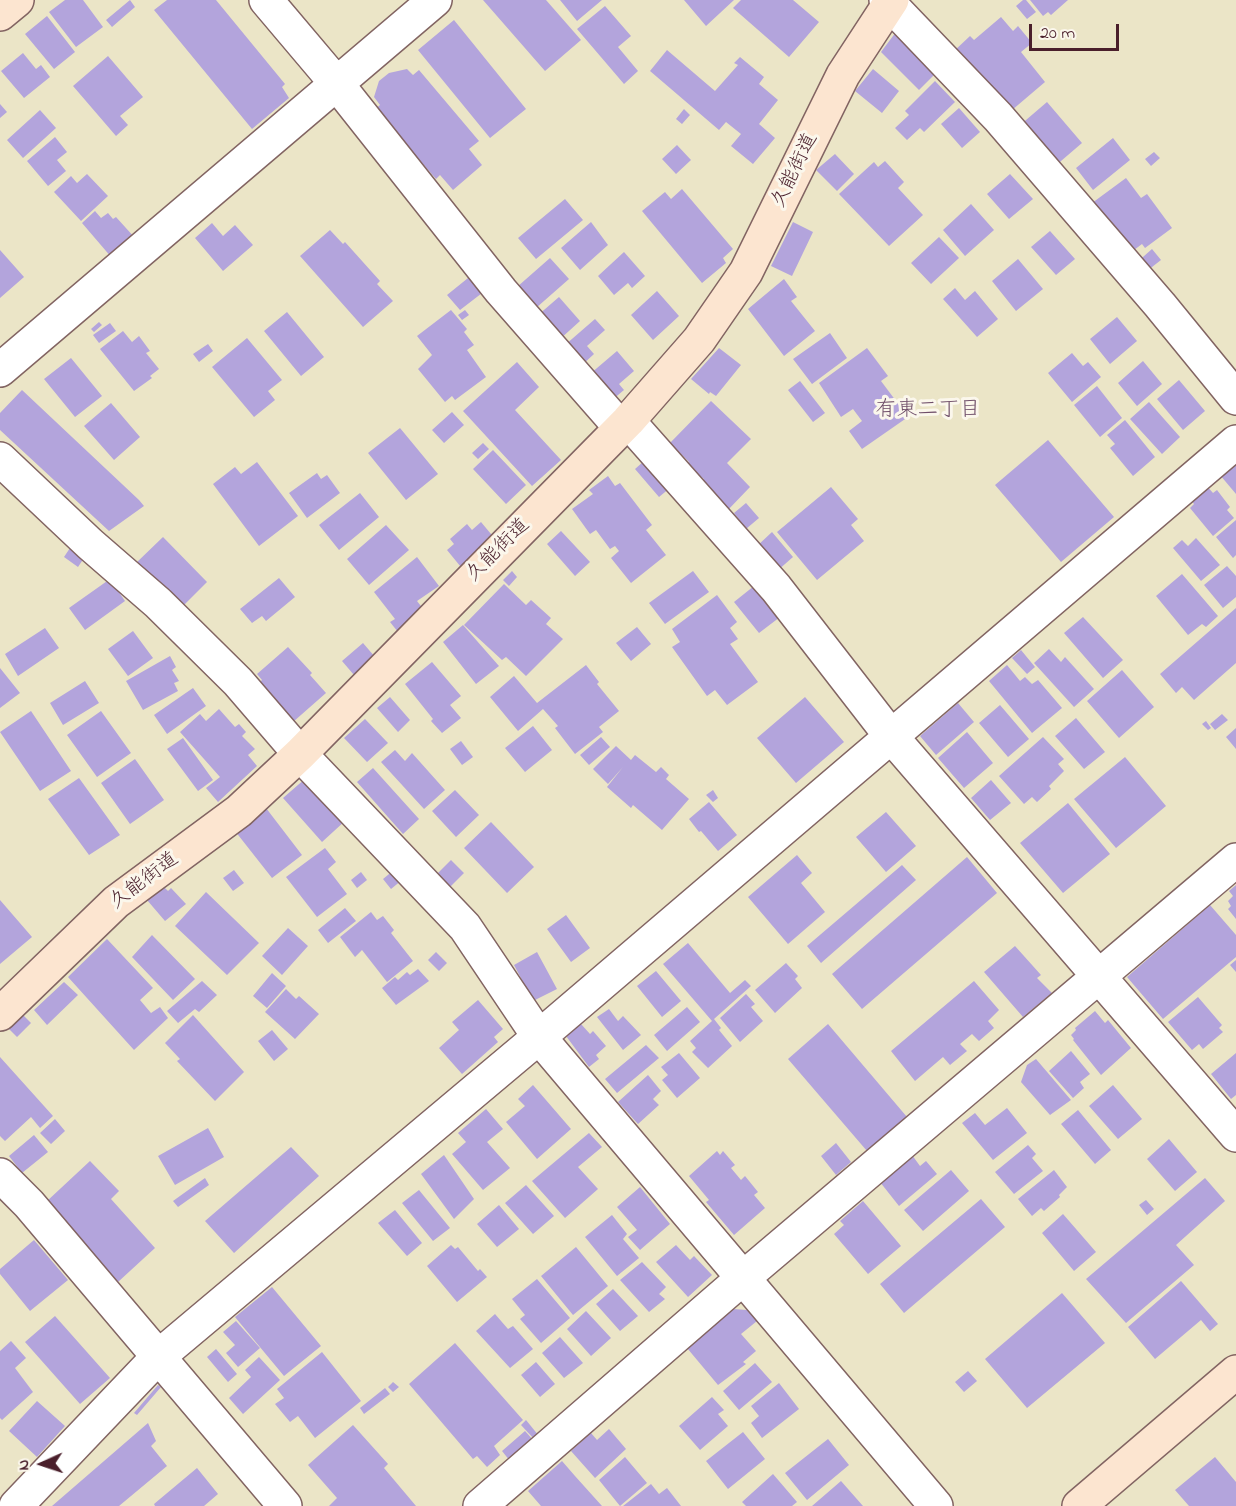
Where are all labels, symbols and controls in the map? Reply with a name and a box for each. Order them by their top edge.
scale bar [1032,12,1122,50]
text: 20 m [1040,21,1075,47]
street label: 久能街道 [768,130,824,212]
district label: 有東二丁目 [876,399,980,425]
street label: 久能街道 [462,514,536,588]
street label: 久能街道 [106,848,184,916]
north arrow [12,1434,72,1494]
text: N [12,1459,36,1471]

